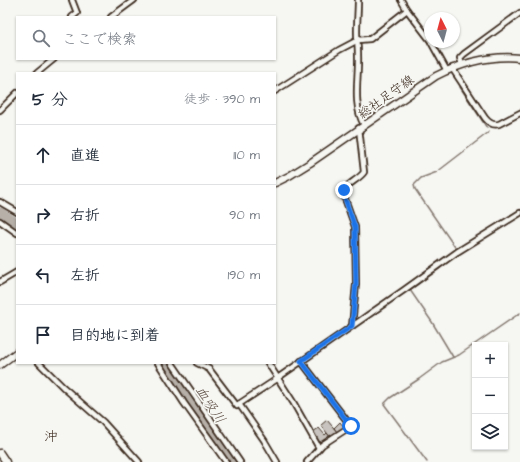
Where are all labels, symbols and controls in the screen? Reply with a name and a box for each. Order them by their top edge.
north arrow [424,12,460,48]
search box [16,16,276,60]
icon: search [30,27,52,49]
text: ここで検索 [62,29,137,50]
street label: 総社足守線 [354,70,419,123]
text: 5 分 [32,88,68,112]
text: 徒歩 · 390 m [184,90,260,108]
icon: ahead [32,144,54,166]
text: 直進 [70,145,100,166]
text: 110 m [233,146,260,164]
route end [335,181,353,199]
icon: right [32,204,54,226]
text: 右折 [70,205,100,226]
text: 90 m [229,206,260,224]
icon: left [32,264,54,286]
text: 左折 [70,265,100,286]
text: 190 m [227,266,260,284]
icon: arrive [32,324,54,346]
text: 目的地に到着 [70,325,160,346]
map controls [472,342,508,450]
button: + [472,342,508,378]
button: − [472,378,508,414]
water label: 血吸川 [190,382,230,428]
button: layers [472,414,508,450]
route start [342,417,360,435]
district label: 沖 [44,427,58,447]

